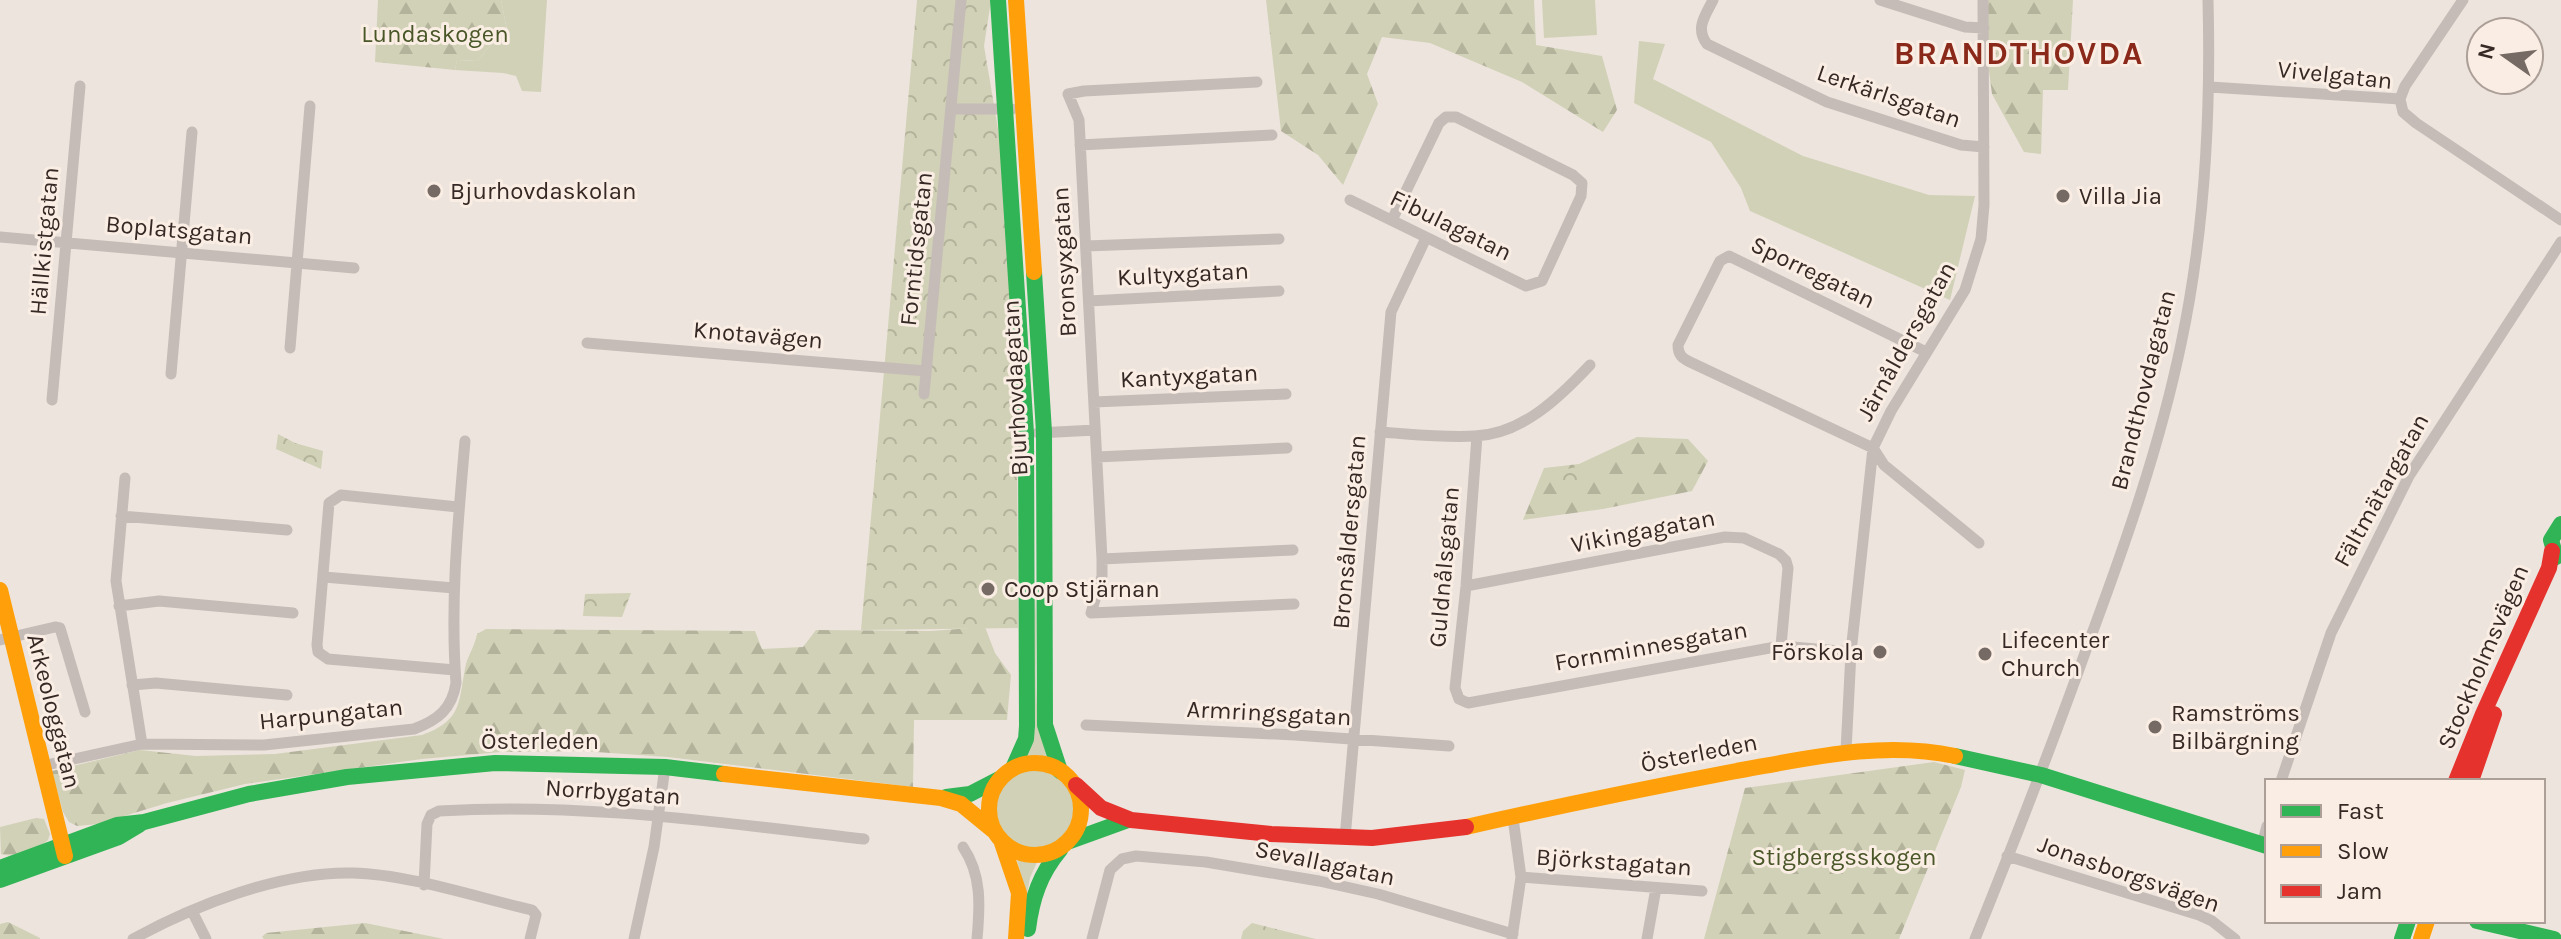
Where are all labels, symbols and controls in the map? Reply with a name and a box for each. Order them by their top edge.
north arrow [2465,16,2545,96]
park label: Lundaskogen [361,20,509,48]
district label: BRANDTHOVDA [1894,35,2144,72]
text: N [2472,41,2501,62]
street label: Vivelgatan [2276,55,2394,95]
street label: Lerkärlsgatan [1813,58,1965,134]
street label: Hällkistgatan [24,166,64,316]
street label: Forntidsgatan [894,171,938,327]
place label: Bjurhovdaskolan [450,177,636,205]
marker: Bjurhovdaskolan [425,182,443,200]
place label: Villa Jia [2079,182,2162,210]
street label: Fibulagatan [1386,184,1516,266]
street label: Bronsyxgatan [1046,186,1082,338]
marker: Villa Jia [2054,187,2072,205]
street label: Boplatsgatan [105,210,253,250]
street label: Sporregatan [1746,230,1880,314]
street label: Kultyxgatan [1116,257,1250,291]
street label: Järnåldersgatan [1851,257,1961,425]
street label: Brandthovdagatan [2105,287,2181,493]
street label: Bjurhovdagatan [996,299,1034,477]
street label: Knotavägen [692,315,824,355]
street label: Kantyxgatan [1119,358,1259,394]
street label: Fältmätargatan [2327,409,2435,571]
street label: Bronsåldersgatan [1327,434,1371,630]
street label: Guldnålsgatan [1423,485,1465,649]
street label: Vikingagatan [1569,503,1717,559]
street label: Stockholmsvägen [2432,561,2534,753]
place label: Coop Stjärnan [1004,575,1160,603]
marker: Coop Stjärnan [979,580,997,598]
street label: Fornminnesgatan [1552,615,1750,677]
place label: Lifecenter Church [2001,626,2109,682]
street label: Arkeologgatan [21,631,87,791]
place label: Förskola [1771,638,1864,666]
marker: Förskola [1871,643,1889,661]
marker: Lifecenter Church [1976,645,1994,663]
street label: Harpungatan [258,693,404,735]
street label: Armringsgatan [1186,695,1352,731]
place label: Ramströms Bilbärgning [2171,699,2300,755]
marker: Ramströms Bilbärgning [2146,718,2164,736]
street label: Österleden [481,727,599,755]
street label: Österleden [1638,728,1760,778]
street label: Norrbygatan [544,773,682,811]
legend [2265,779,2545,923]
text: Fast [2337,797,2384,825]
street label: Jonasborgsvägen [2034,830,2224,918]
street label: Sevallagatan [1253,835,1397,891]
text: Slow [2337,837,2389,865]
street label: Björkstagatan [1535,843,1693,881]
park label: Stigbergsskogen [1752,843,1936,871]
text: Jam [2337,877,2382,905]

